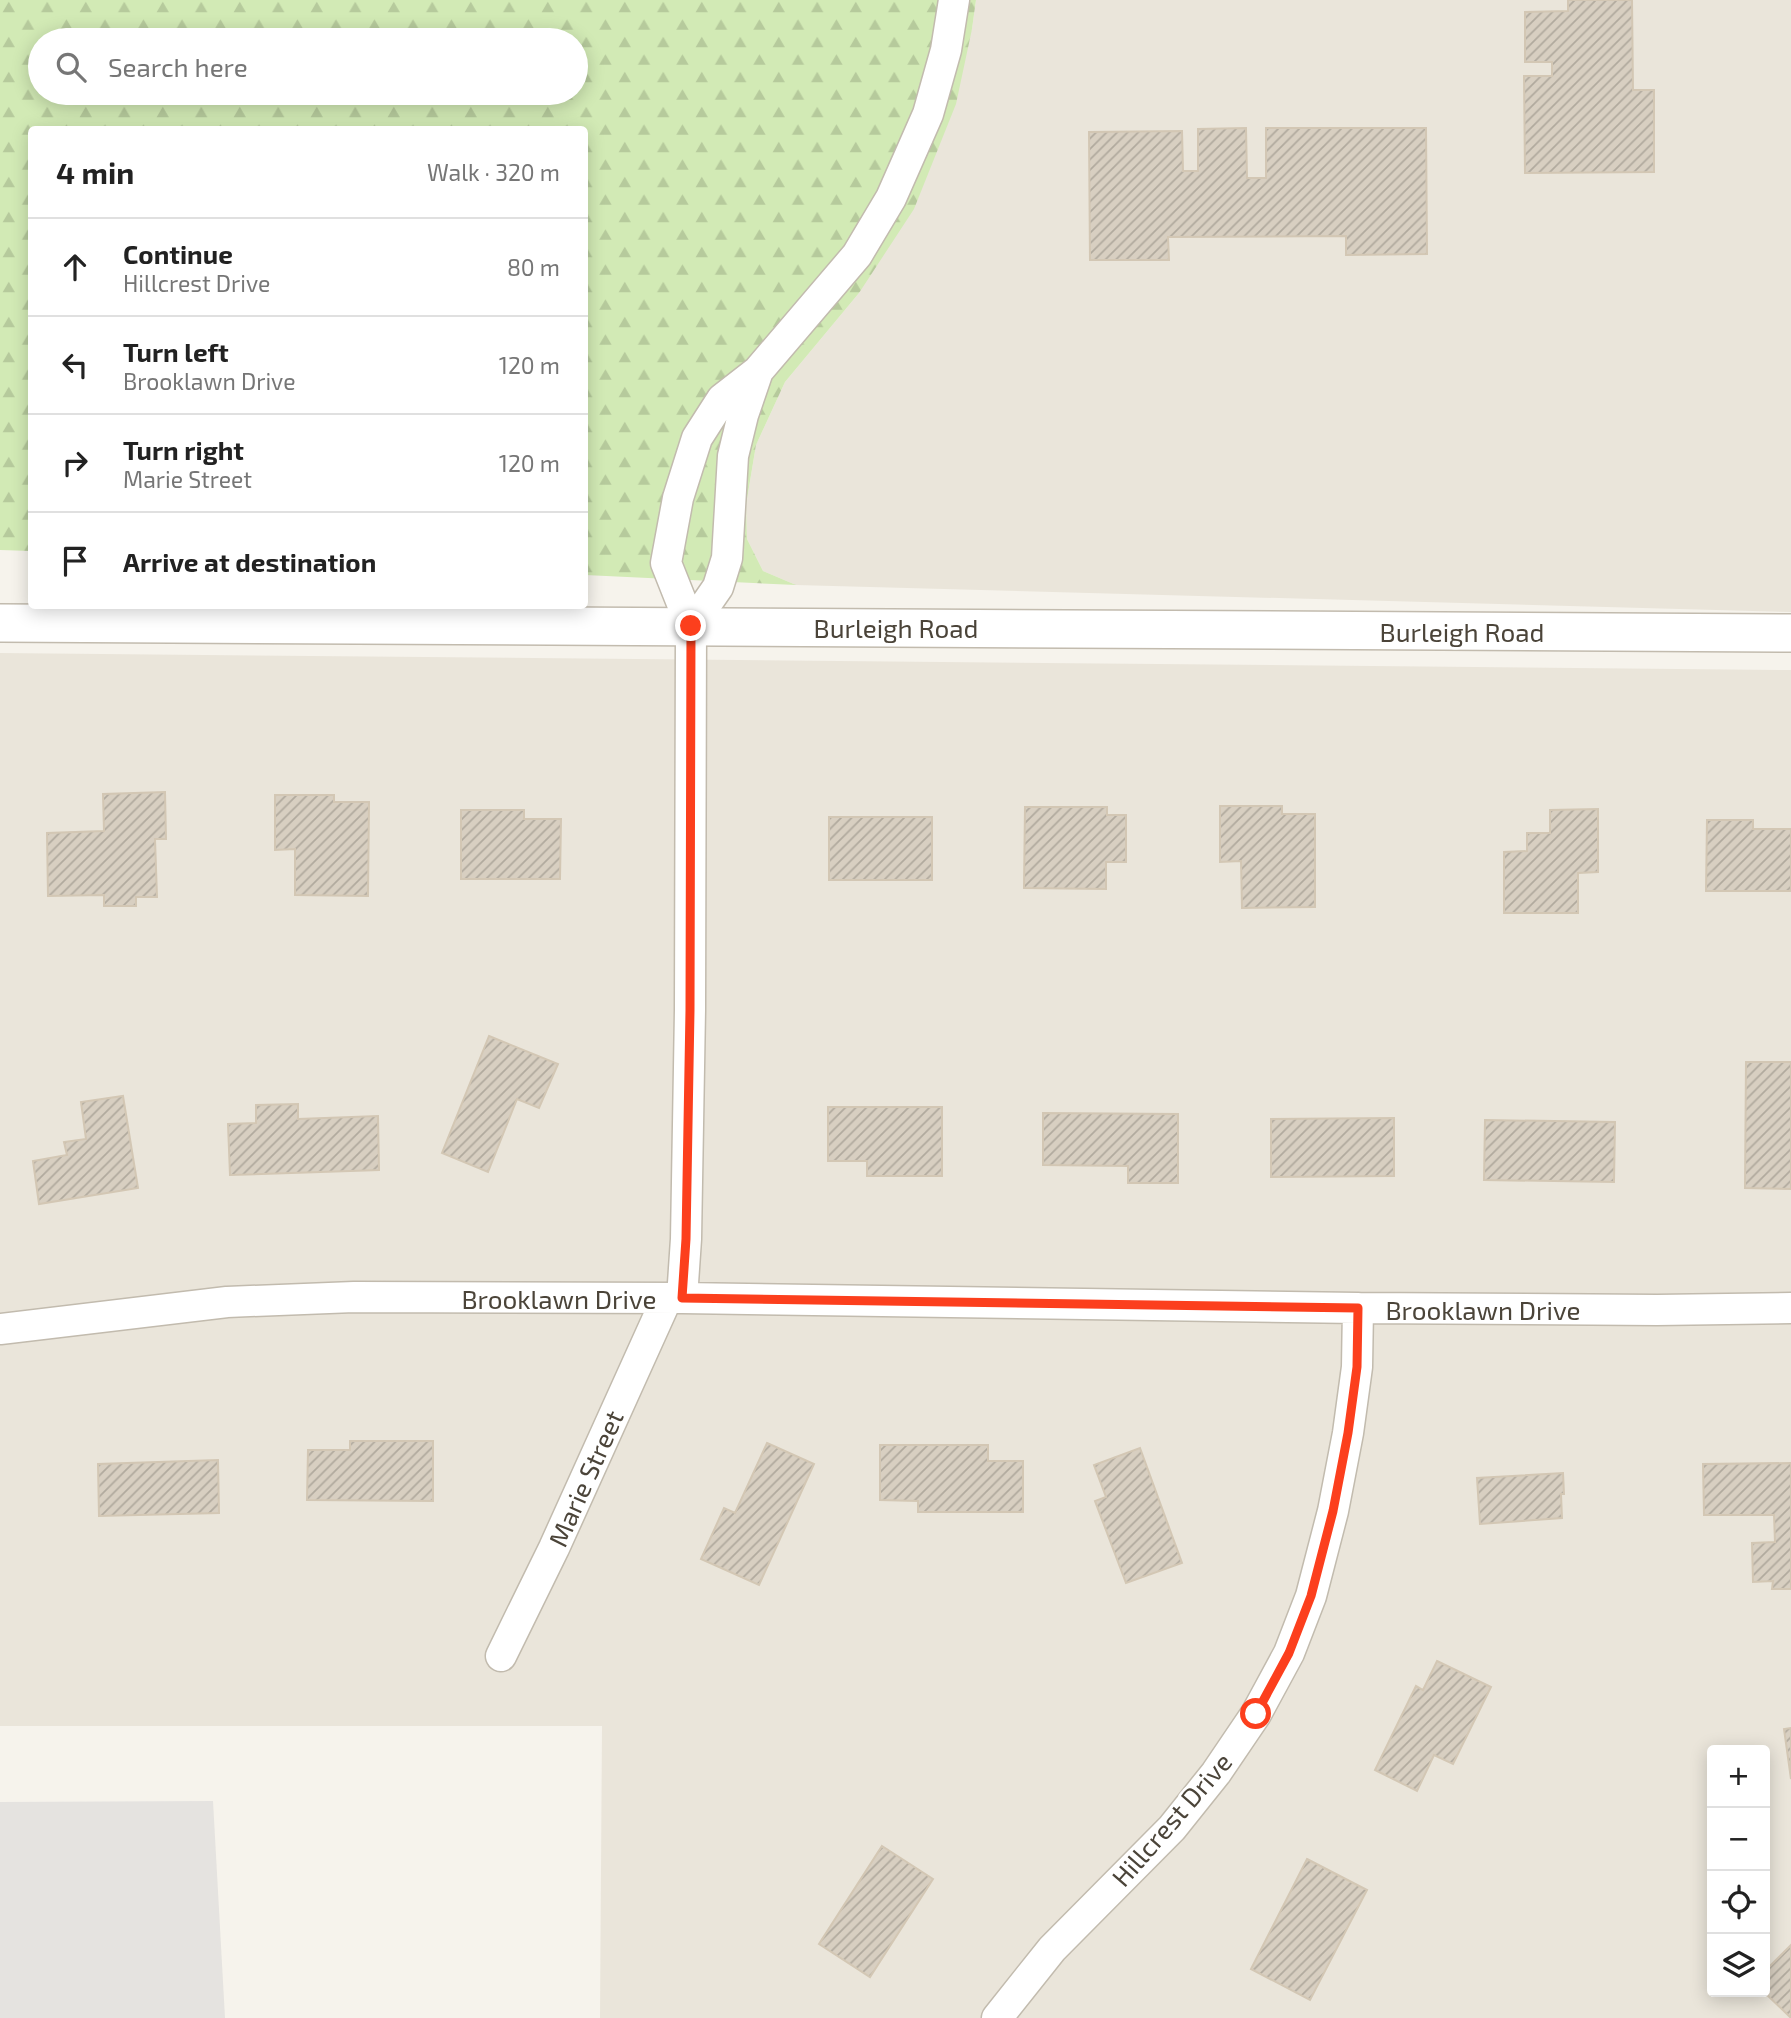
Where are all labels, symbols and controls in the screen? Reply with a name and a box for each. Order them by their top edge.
search box [28,28,588,105]
icon: search [52,48,90,86]
text: Search here [108,51,248,82]
text: 4 min [56,154,134,190]
text: Walk · 320 m [427,158,560,186]
text: Continue [123,238,233,269]
icon: ahead [56,248,94,286]
text: 80 m [507,253,560,281]
text: Hillcrest Drive [123,269,270,297]
text: Turn left [123,336,229,367]
icon: left [56,346,94,384]
text: 120 m [499,351,560,379]
text: Brooklawn Drive [123,367,296,395]
text: Turn right [123,434,244,465]
icon: right [56,444,94,482]
text: 120 m [499,449,560,477]
text: Marie Street [123,465,252,493]
icon: arrive [56,542,94,580]
text: Arrive at destination [123,546,376,577]
route end [675,610,706,641]
street label: Burleigh Road [814,612,978,643]
street label: Burleigh Road [1380,616,1544,647]
street label: Brooklawn Drive [461,1283,657,1314]
street label: Brooklawn Drive [1385,1294,1581,1325]
street label: Marie Street [541,1405,629,1551]
route start [1240,1698,1271,1729]
map controls [1707,1745,1770,1997]
button: + [1707,1745,1770,1808]
street label: Hillcrest Drive [1105,1746,1237,1892]
button: − [1707,1808,1770,1871]
button: locate [1707,1871,1770,1934]
button: layers [1707,1934,1770,1997]

